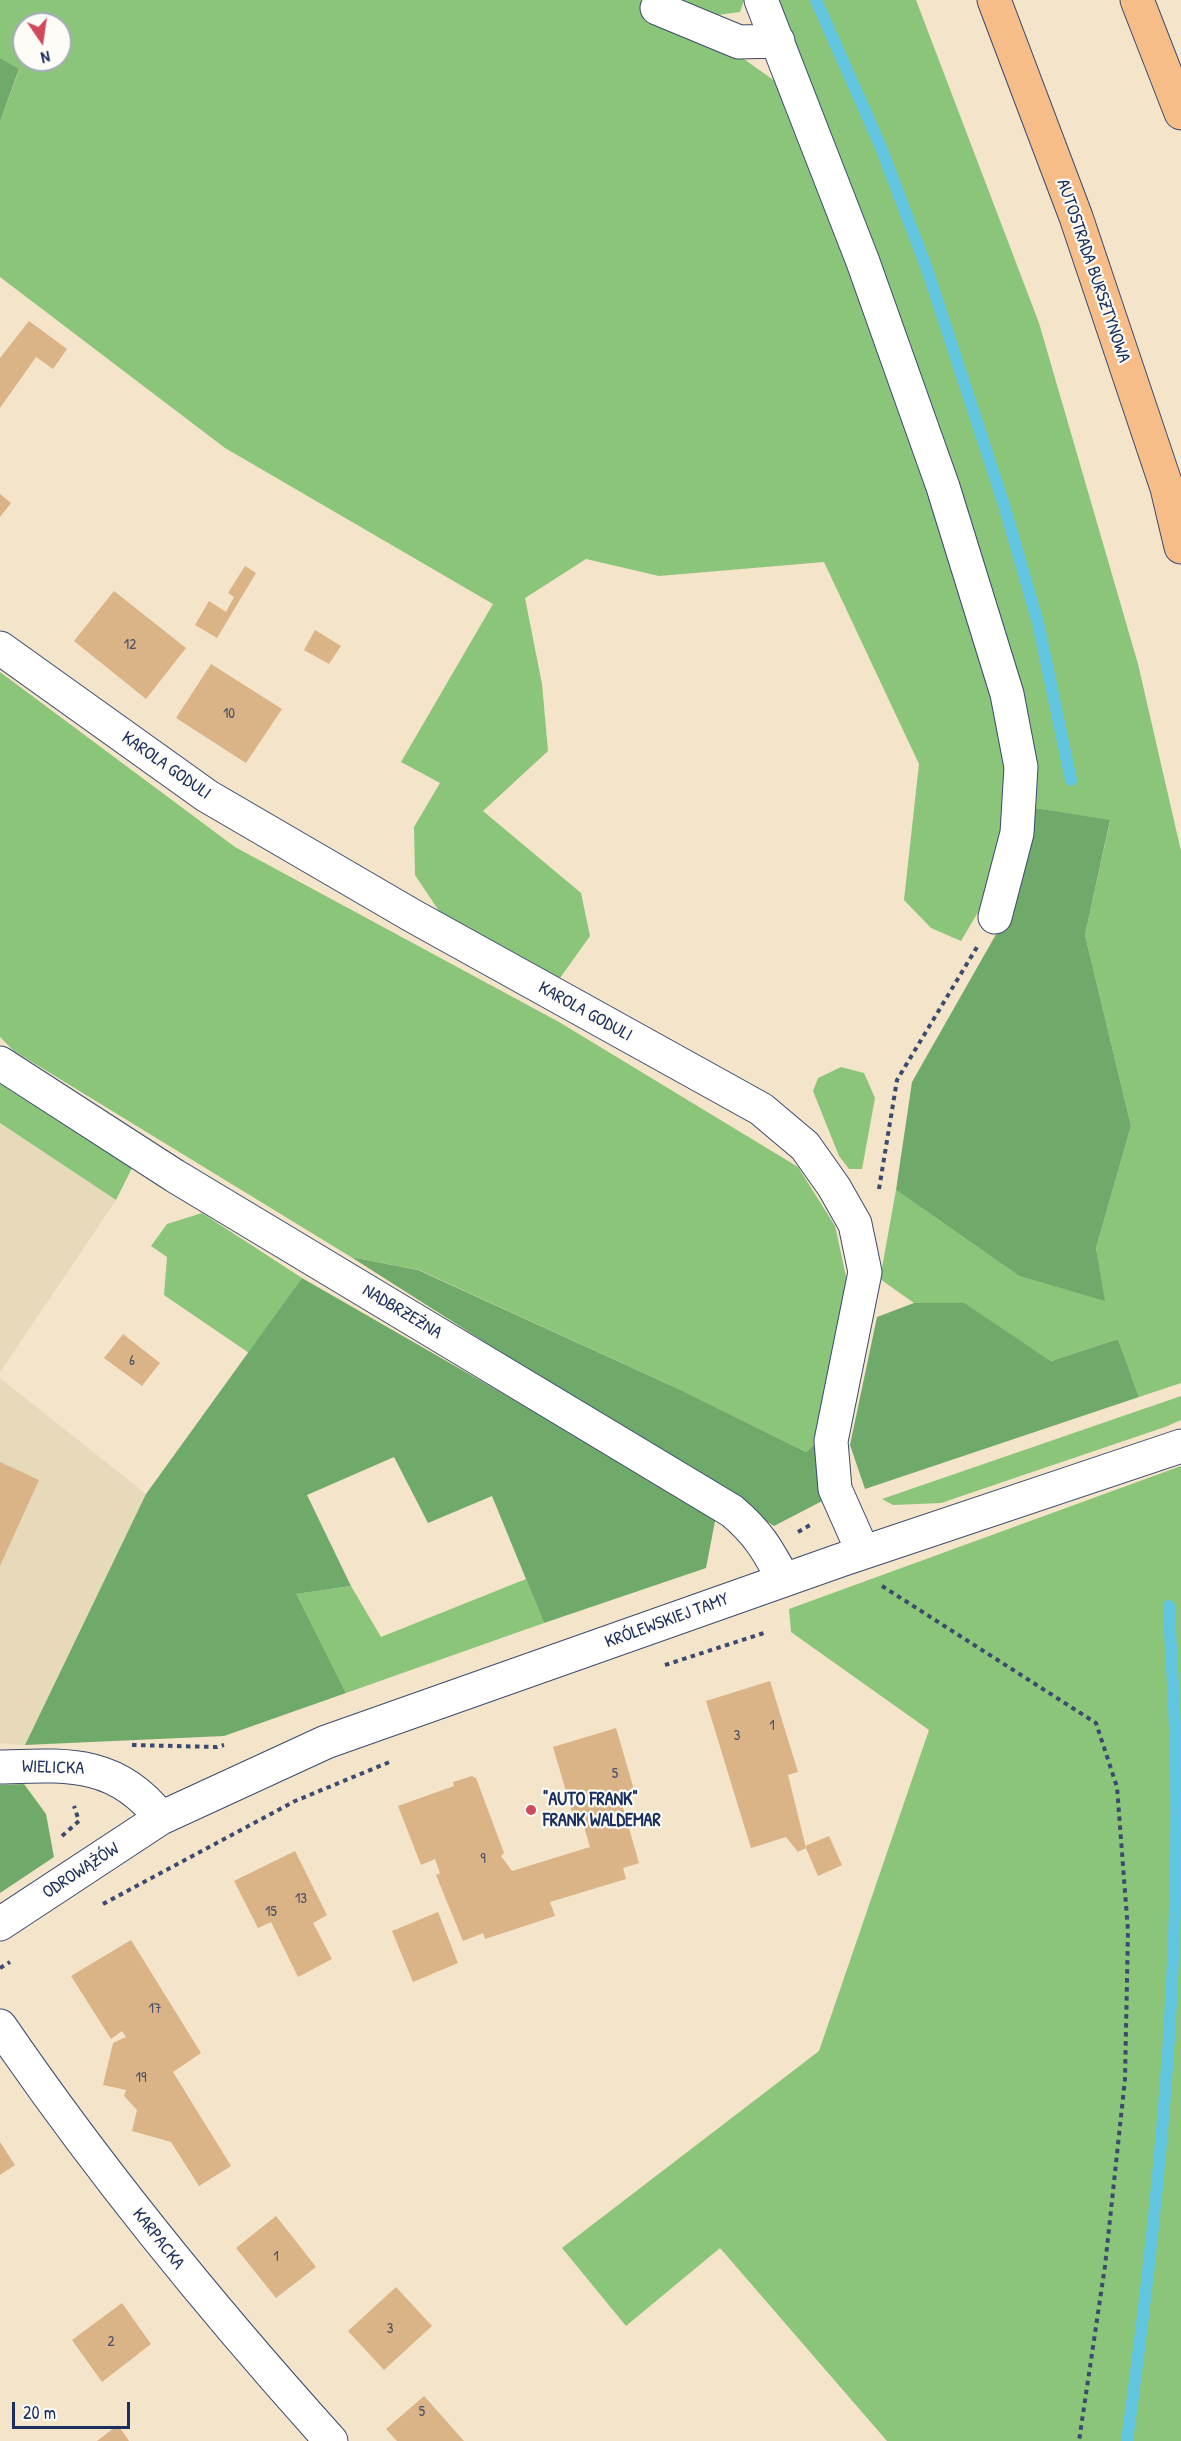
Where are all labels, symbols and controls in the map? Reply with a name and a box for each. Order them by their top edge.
north arrow [12,12,72,72]
text: N [39,46,52,69]
street label: AUTOSTRADA BURSZTYNOWA [1051,176,1135,366]
house number: 12 [124,636,136,654]
house number: 10 [223,705,235,723]
street label: KAROLA GODULI [117,727,215,805]
street label: KAROLA GODULI [534,977,636,1047]
street label: NADBRZEŻNA [358,1280,446,1344]
house number: 6 [129,1352,135,1370]
street label: KRÓLEWSKIEJ TAMY [602,1589,732,1653]
house number: 1 [769,1717,775,1735]
house number: 3 [734,1727,740,1745]
street label: WIELICKA [22,1756,84,1780]
house number: 5 [612,1765,618,1783]
place label: "AUTO FRANK" FRANK WALDEMAR [543,1789,661,1832]
marker: "AUTO FRANK" FRANK WALDEMAR [524,1803,538,1817]
street label: ODROWĄŻÓW [39,1838,123,1904]
house number: 9 [480,1850,486,1868]
house number: 13 [295,1890,307,1908]
house number: 15 [265,1903,277,1921]
house number: 17 [149,2000,161,2018]
house number: 19 [136,2069,146,2087]
street label: KARPACKA [127,2204,189,2274]
house number: 1 [273,2248,279,2266]
house number: 3 [387,2320,393,2338]
house number: 2 [107,2333,115,2351]
scale bar [15,2390,134,2428]
text: 20 m [23,2400,56,2425]
house number: 5 [419,2403,425,2421]

